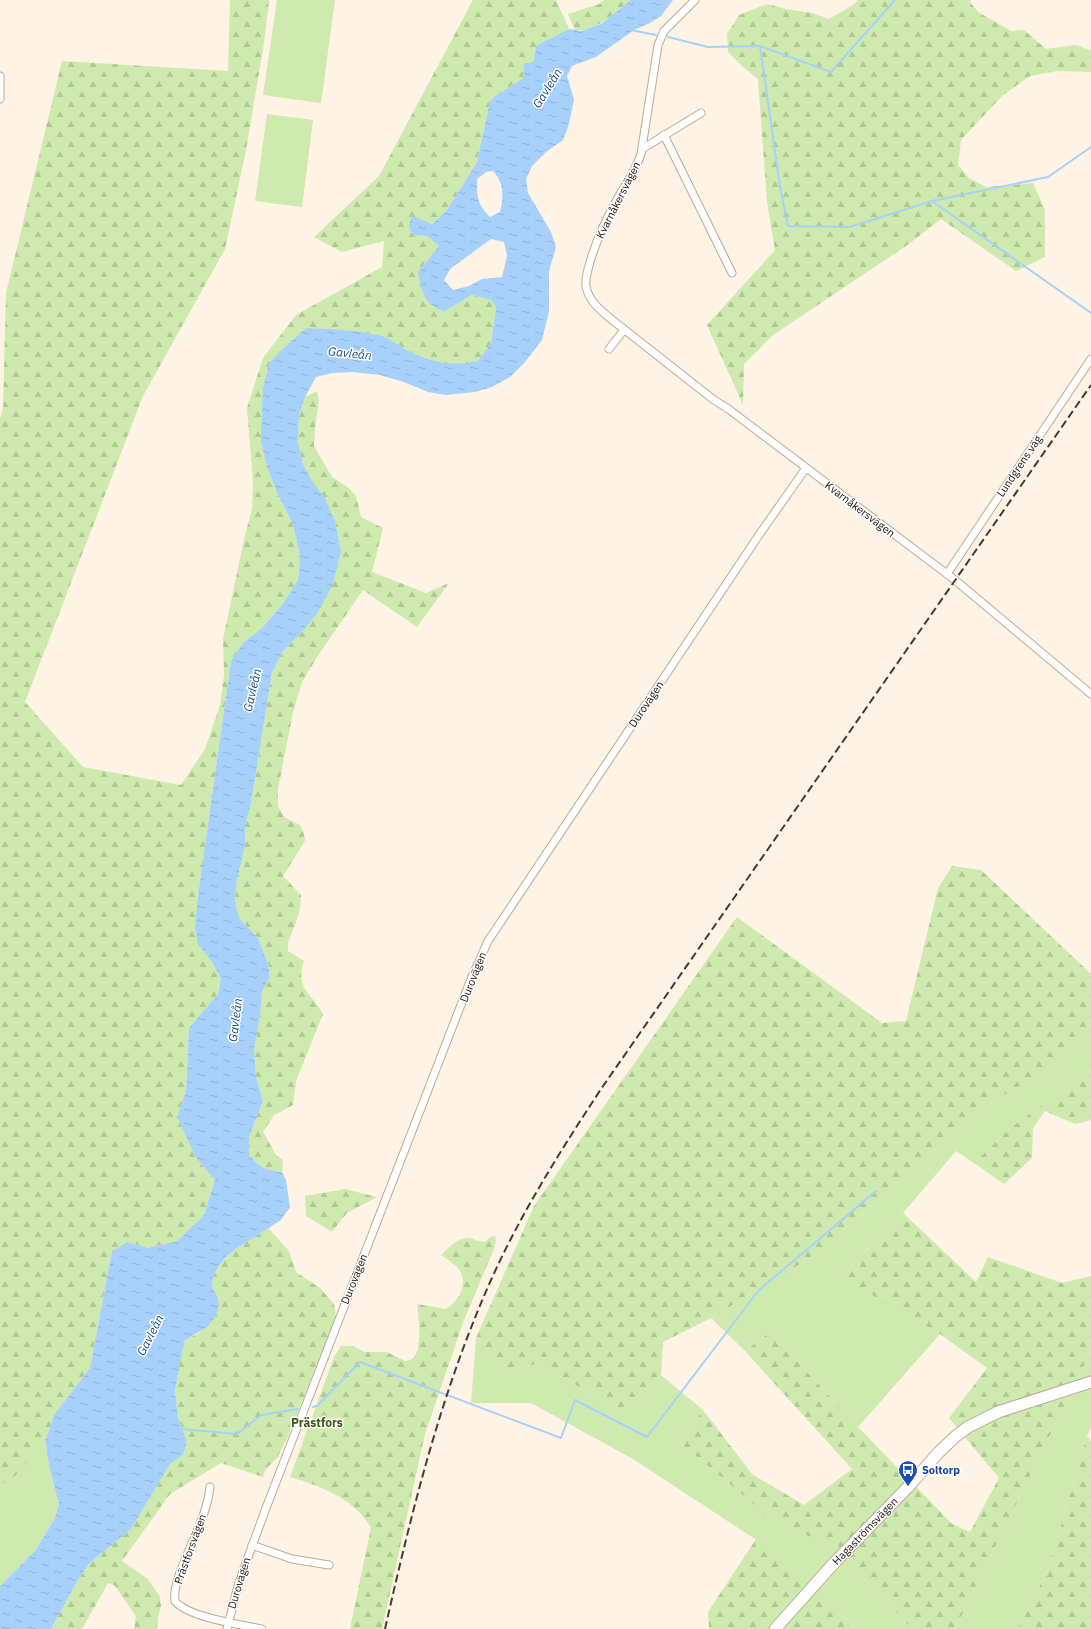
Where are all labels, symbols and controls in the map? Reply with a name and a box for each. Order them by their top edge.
water label: Gavleån [529,65,565,111]
street label: Kvarnåkersvägen [593,159,643,241]
water label: Gavleån [327,343,373,363]
street label: Lundgrens väg [993,432,1045,499]
street label: Kvarnåkersvägen [822,478,898,540]
water label: Gavleån [240,667,264,713]
street label: Durovägen [625,678,667,730]
street label: Durovägen [457,950,489,1004]
water label: Gavleån [225,997,245,1043]
street label: Durovägen [338,1252,370,1306]
water label: Gavleån [133,1312,167,1358]
district label: Prästfors [291,1415,343,1430]
bus stop icon: Soltorp [897,1459,919,1487]
place label: Soltorp [922,1463,960,1477]
street label: Hagaströmsvägen [829,1494,901,1568]
street label: Prästforsvägen [171,1512,209,1586]
street label: Durovägen [225,1556,253,1610]

